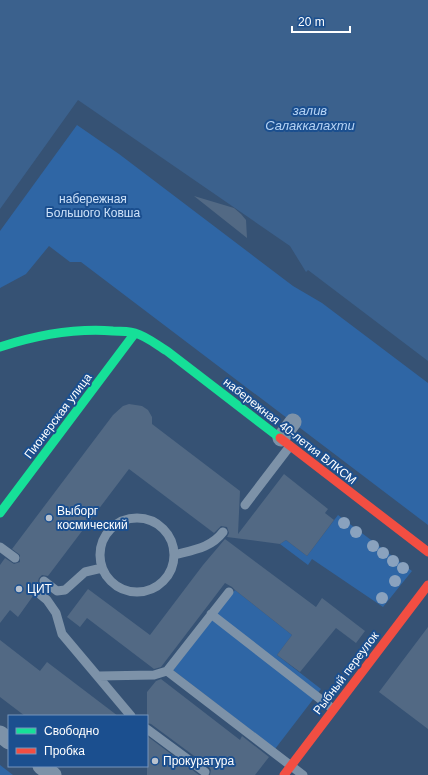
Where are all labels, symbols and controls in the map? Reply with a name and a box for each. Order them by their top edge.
scale bar [292,8,350,34]
text: 20 m [298,15,325,29]
water label: залив Салаккалахти [265,103,355,133]
park label: набережная Большого Ковша [46,192,140,220]
street label: Пионерская улица [21,370,95,461]
street label: набережная 40-летия ВЛКСМ [221,375,359,487]
place label: Выборг космический [57,504,128,532]
marker: Выборг космический [44,513,54,523]
place label: ЦИТ [27,582,53,596]
marker: ЦИТ [14,584,24,594]
street label: Рыбный переулок [310,628,382,717]
legend [8,715,148,767]
text: Свободно [44,724,99,738]
text: Пробка [44,744,85,758]
place label: Прокуратура [163,754,234,768]
marker: Прокуратура [150,756,160,766]

